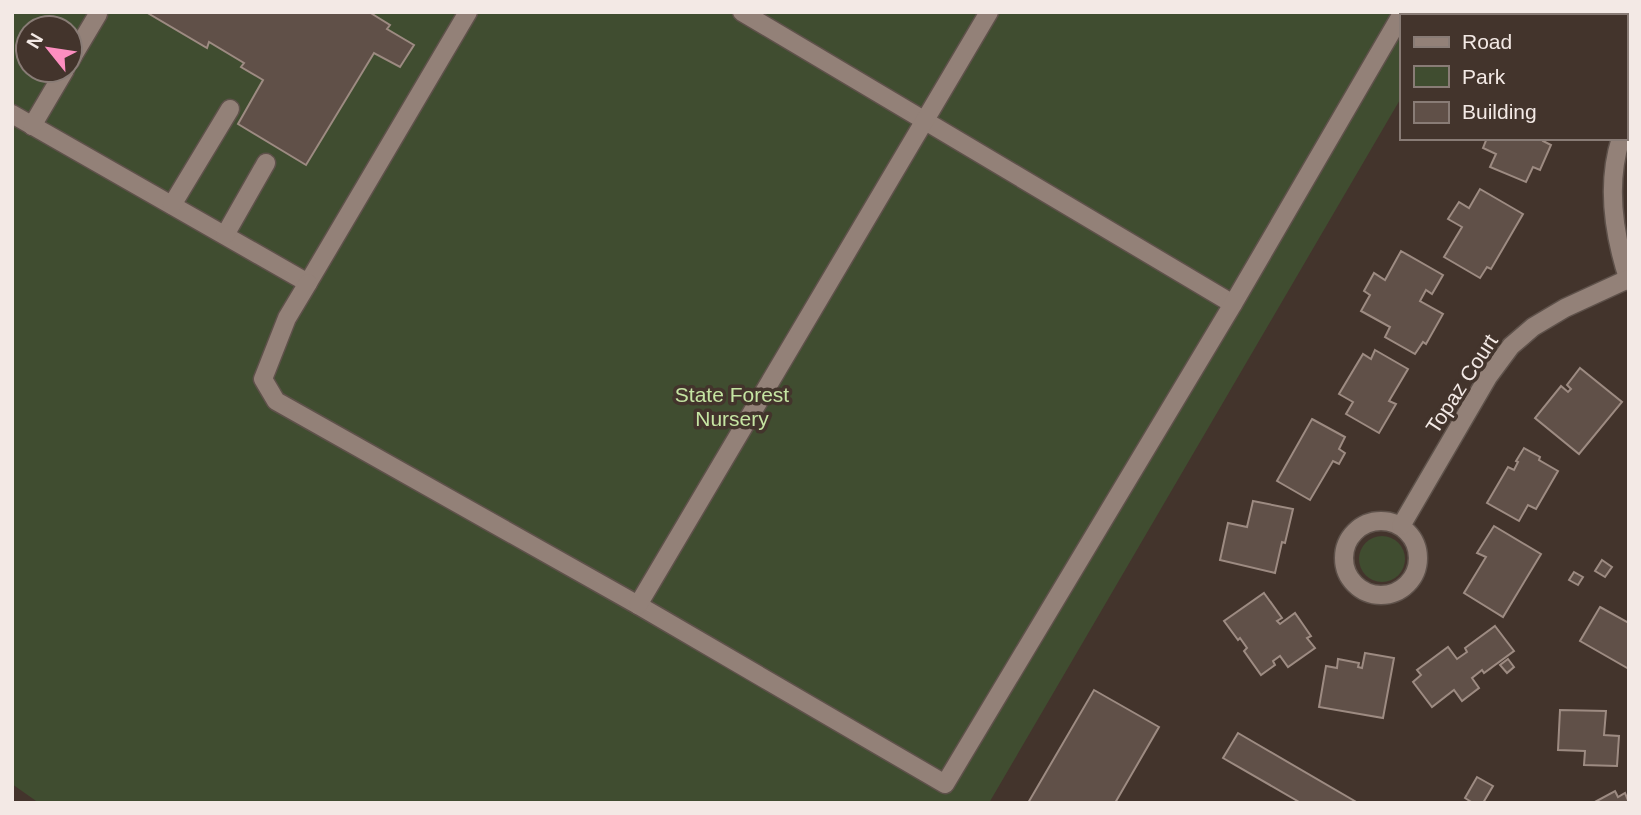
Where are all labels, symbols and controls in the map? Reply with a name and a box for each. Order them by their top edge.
north arrow [14,14,84,84]
legend [1400,14,1627,140]
text: N [22,30,47,52]
text: Road [1462,30,1512,53]
text: Park [1462,65,1506,88]
text: Building [1462,100,1537,123]
street label: Topaz Court [1421,330,1502,437]
park label: State Forest Nursery [675,383,789,430]

